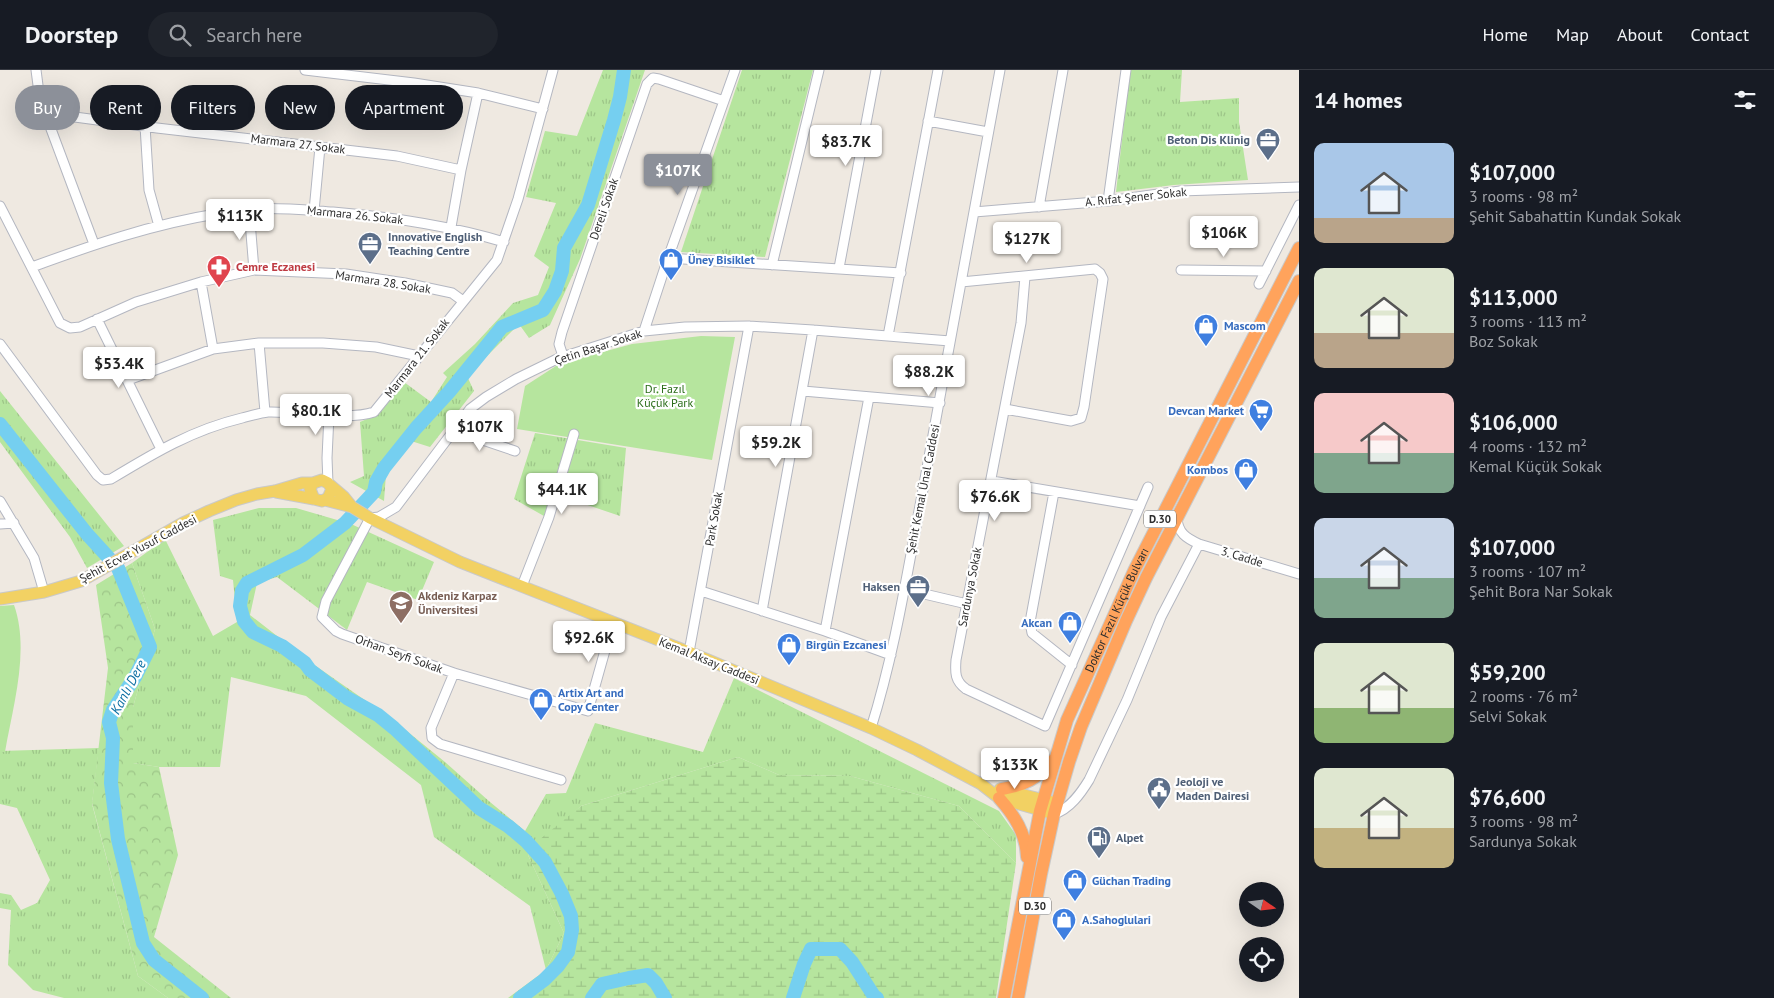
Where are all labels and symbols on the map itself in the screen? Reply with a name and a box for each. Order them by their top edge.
pin: $83.7K [805,124,887,167]
office icon: Beton Dis Klinig [1255,127,1281,161]
street label: Marmara 27. Sokak [250,130,347,157]
place label: Beton Dis Klinig [1167,132,1250,147]
pin: $107K [643,154,713,196]
street label: Dereli Sokak [586,176,621,242]
street label: A. Rıfat Şener Sokak [1084,184,1188,209]
pin: $113K [205,198,275,241]
street label: Marmara 26. Sokak [306,202,404,227]
pin: $106K [1189,216,1259,258]
pin: $127K [992,222,1062,264]
place label: Innovative English Teaching Centre [388,229,482,258]
office icon: Innovative English Teaching Centre [357,231,383,265]
shop icon: Üney Bisiklet [658,247,684,281]
place label: Üney Bisiklet [688,252,755,267]
pharmacy icon: Cemre Eczanesi [206,254,232,288]
place label: Cemre Eczanesi [236,259,315,274]
street label: Marmara 28. Sokak [334,267,432,297]
shop icon: Mascom [1193,313,1219,347]
street label: Marmara 21. Sokak [381,315,452,400]
place label: Mascom [1224,318,1266,333]
street label: Çetin Başar Sokak [552,325,644,368]
pin: $53.4K [78,346,160,389]
pin: $88.2K [888,354,970,397]
park label: Dr. Fazıl Küçük Park [637,381,693,410]
pin: $80.1K [275,394,357,436]
supermarket icon: Devcan Market [1248,398,1274,432]
place label: Devcan Market [1168,403,1245,418]
pin: $107K [445,410,515,452]
street label: Şehit Kemal Ünal Caddesi [903,423,942,555]
pin: $59.2K [735,426,817,468]
shop icon: Kombos [1233,457,1259,491]
place label: Kombos [1187,462,1228,477]
pin: $44.1K [521,472,603,515]
pin: $76.6K [954,480,1036,522]
street label: Park Sokak [701,490,726,547]
road number: D.30 [1144,510,1176,528]
street label: Şehit Ecvet Yusuf Caddesi [77,511,199,586]
street label: 3. Cadde [1219,543,1265,570]
street label: Doktor Fazıl Küçük Bulvarı [1081,545,1152,675]
street label: Sardunya Sokak [954,546,985,628]
office icon: Haksen [905,574,931,608]
place label: Haksen [863,579,900,594]
place label: Akdeniz Karpaz Üniversitesi [418,588,497,617]
school or university icon: Akdeniz Karpaz Üniversitesi [388,590,414,624]
shop icon: Akcan [1057,610,1083,644]
place label: Akcan [1021,615,1052,630]
pin: $92.6K [548,620,630,663]
street label: Orhan Seyfi Sokak [353,631,445,676]
shop icon: Birgün Ezcanesi [776,632,802,666]
street label: Kemal Aksay Caddesi [657,634,762,688]
place label: Birgün Ezcanesi [806,637,887,652]
water label: Kanlı Dere [106,656,150,717]
place label: Artix Art and Copy Center [558,685,624,714]
shop icon: Artix Art and Copy Center [528,687,554,721]
pin: $133K [980,748,1050,790]
place label: Jeoloji ve Maden Dairesi [1175,774,1249,803]
public building icon: Jeoloji ve Maden Dairesi [1146,776,1172,810]
fuel station icon: Alpet [1086,825,1112,859]
place label: Alpet [1116,830,1144,845]
shop icon: Güchan Trading [1062,868,1088,902]
place label: Güchan Trading [1092,873,1171,888]
north arrow [1239,882,1284,928]
road number: D.30 [1019,898,1051,914]
shop icon: A.Sahoglulari [1051,907,1077,941]
place label: A.Sahoglulari [1082,912,1151,927]

